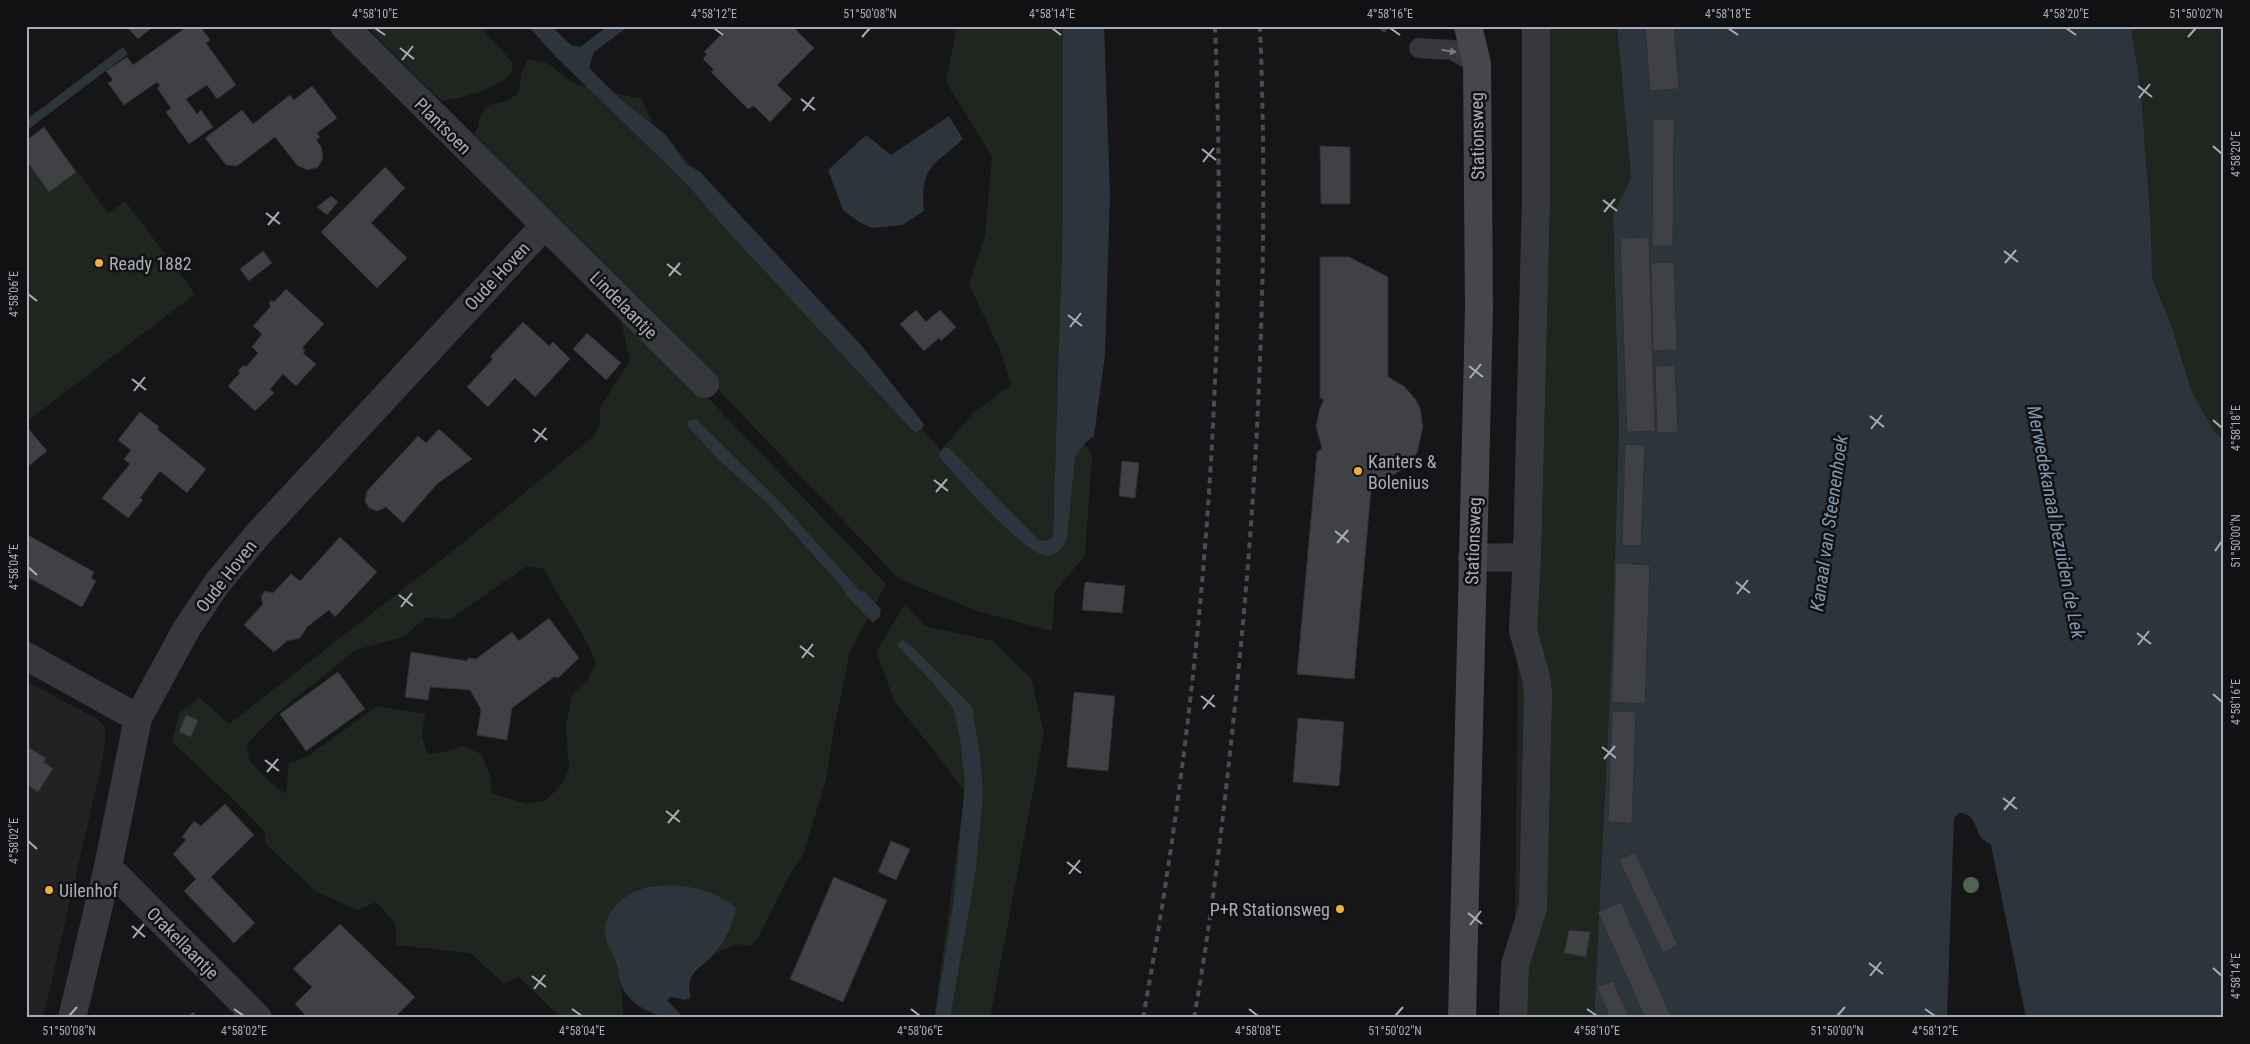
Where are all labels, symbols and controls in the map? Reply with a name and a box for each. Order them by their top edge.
text: 4°58'10"E [352,7,398,21]
text: 4°58'12"E [691,7,737,21]
text: 51°50'08"N [843,7,897,21]
text: 4°58'14"E [1029,7,1075,21]
text: 4°58'16"E [1367,7,1413,21]
text: 4°58'18"E [1705,7,1751,21]
text: 4°58'20"E [2043,7,2089,21]
text: 51°50'02"N [2169,7,2223,21]
one-way arrow [1441,48,1457,56]
street label: Stationsweg [1466,92,1488,180]
street label: Plantsoen [410,93,476,159]
text: 4°58'20"E [2229,131,2243,177]
street label: Oude Hoven [460,237,534,315]
place label: Ready 1882 [109,253,192,274]
marker: Ready 1882 [93,257,105,269]
street label: Lindelaantje [586,267,662,343]
text: 4°58'06"E [7,271,21,317]
water label: Merwedekanaal bezuiden de Lek [2022,404,2090,641]
text: 4°58'18"E [2229,405,2243,451]
water label: Kanaal van Steenenhoek [1805,433,1853,613]
place label: Kanters & Bolenius [1368,451,1437,493]
marker: Kanters & Bolenius [1352,465,1364,477]
street label: Stationsweg [1461,497,1485,585]
text: 51°50'00"N [2229,514,2243,568]
street label: Oude Hoven [191,536,261,616]
text: 4°58'04"E [7,544,21,590]
text: 4°58'16"E [2229,679,2243,725]
text: 4°58'02"E [7,818,21,864]
place label: Uilenhof [59,880,118,901]
marker: Uilenhof [43,884,55,896]
place label: P+R Stationsweg [1210,899,1330,920]
street label: Orakellaantje [143,903,223,983]
marker: P+R Stationsweg [1334,903,1346,915]
text: 4°58'14"E [2229,953,2243,999]
text: 51°50'08"N [42,1024,96,1038]
text: 4°58'02"E [221,1024,267,1038]
text: 4°58'04"E [559,1024,605,1038]
text: 4°58'06"E [897,1024,943,1038]
text: 4°58'08"E [1235,1024,1281,1038]
text: 51°50'02"N [1368,1024,1422,1038]
text: 4°58'10"E [1574,1024,1620,1038]
text: 51°50'00"N [1810,1024,1864,1038]
text: 4°58'12"E [1912,1024,1958,1038]

